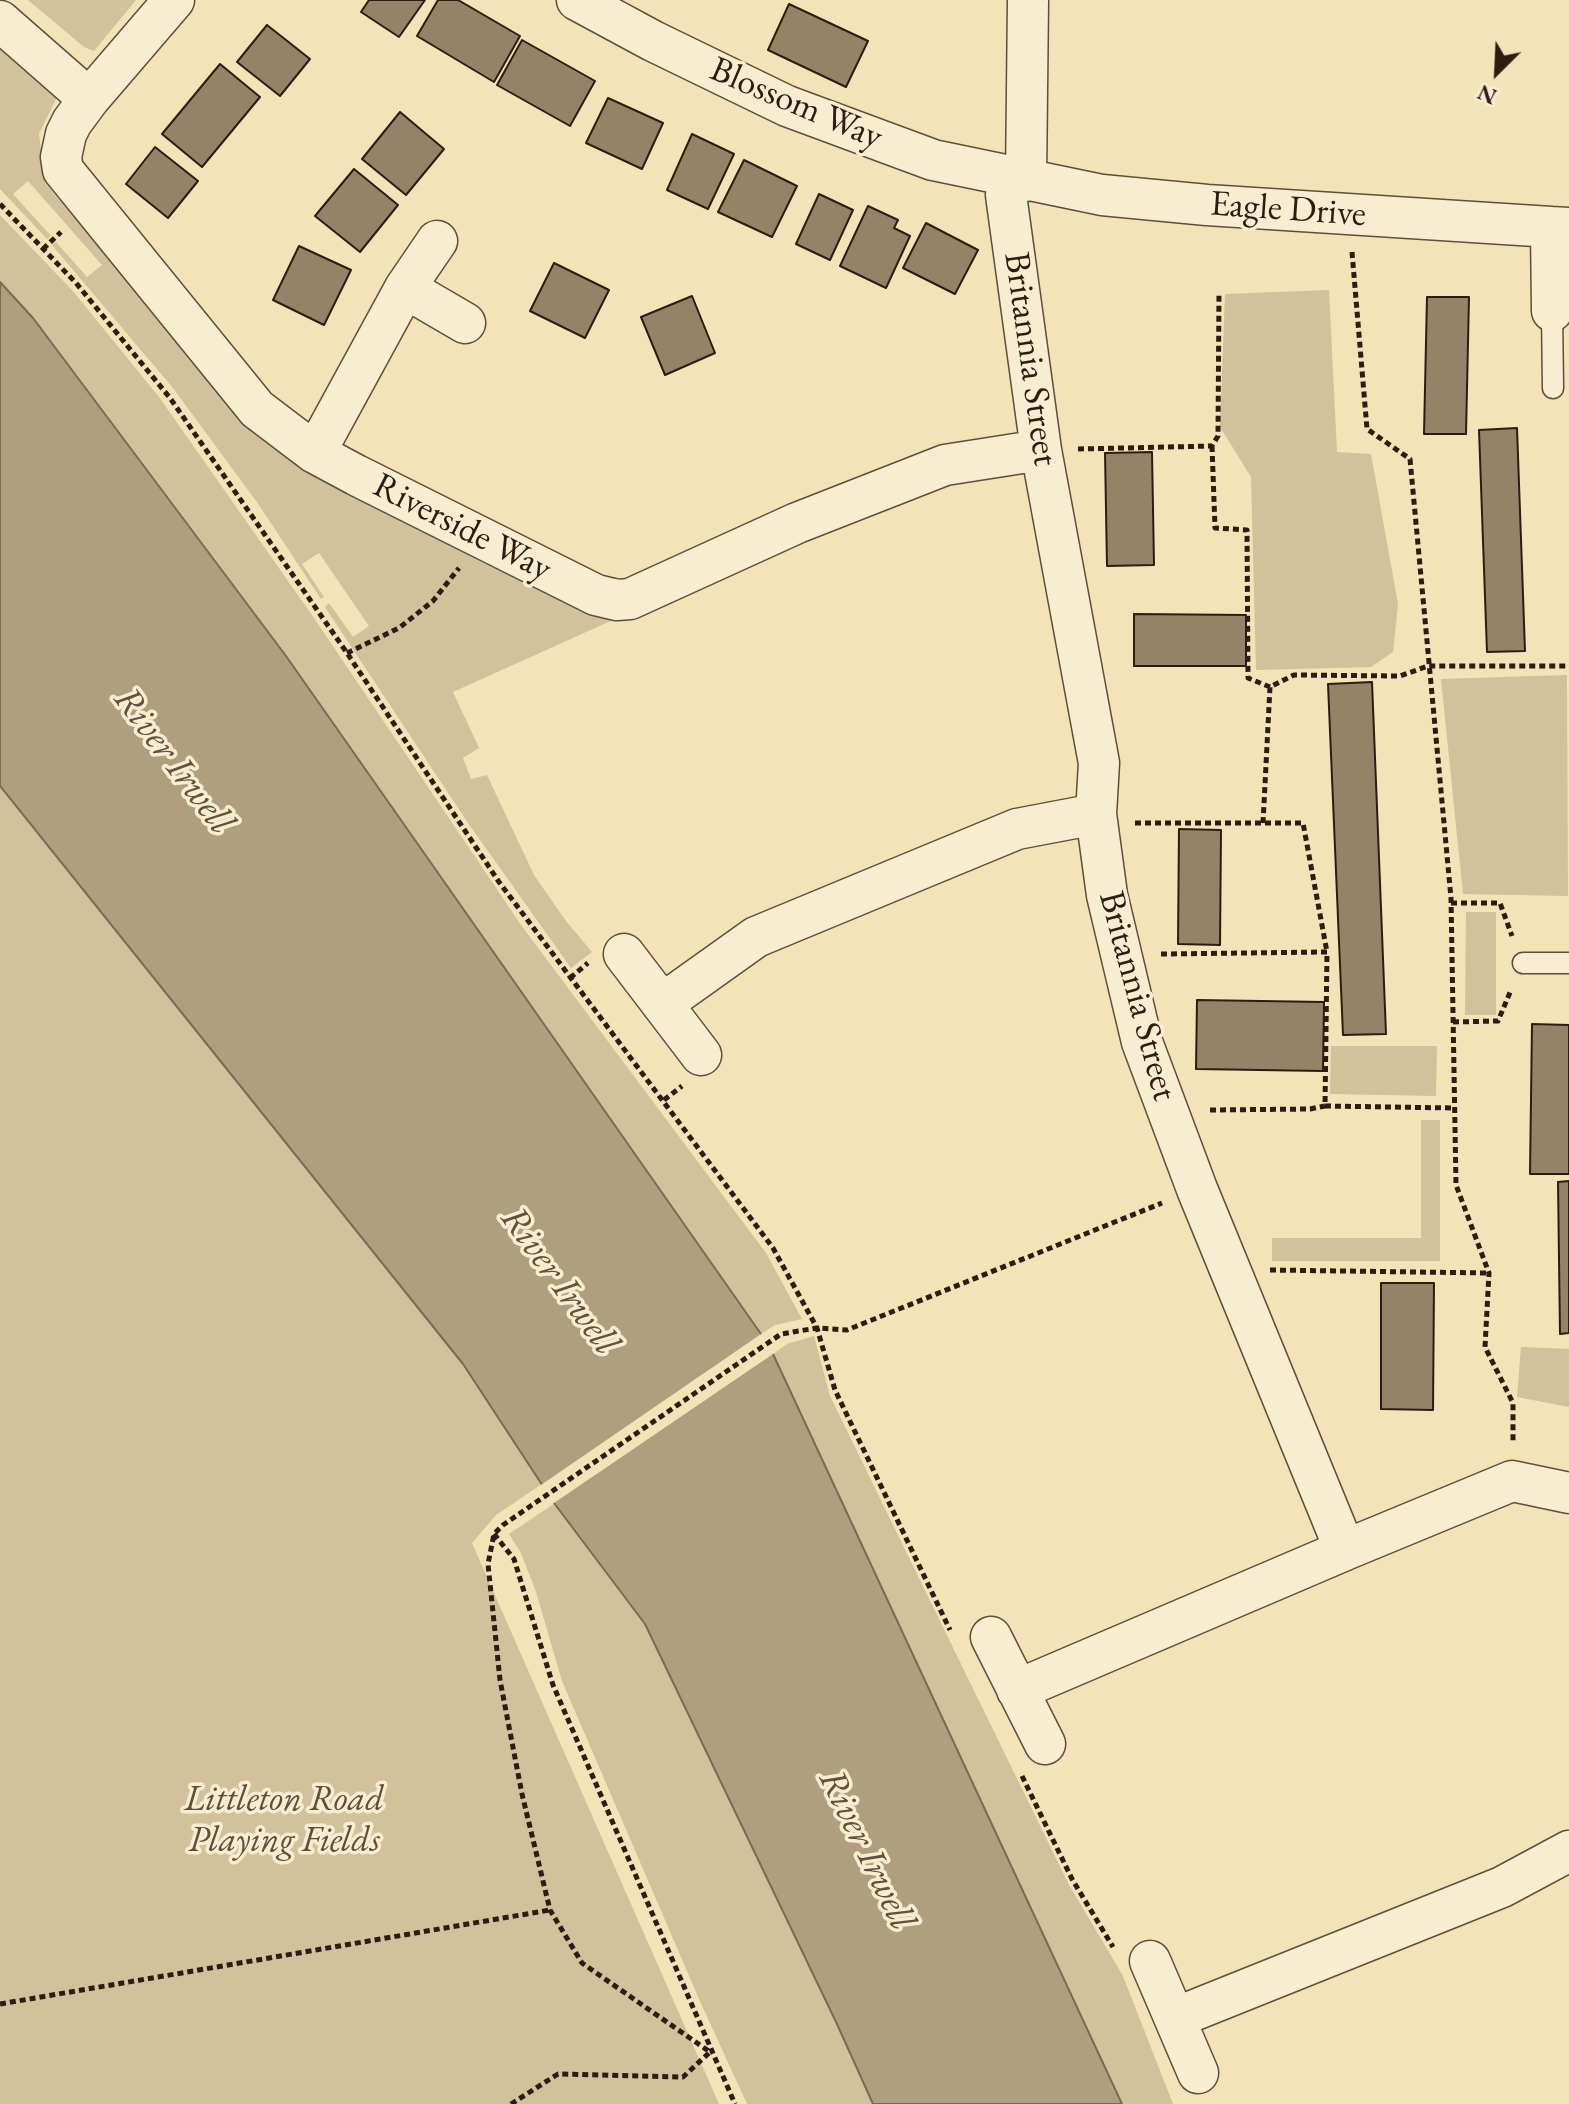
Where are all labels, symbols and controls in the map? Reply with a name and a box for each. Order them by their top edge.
north arrow [1457,32,1537,112]
street label: Blossom Way [703,48,889,160]
text: N [1473,78,1501,111]
street label: Eagle Drive [1209,183,1367,237]
street label: Britannia Street [994,249,1066,469]
street label: Riverside Way [366,465,558,591]
water label: River Irwell [103,678,243,844]
street label: Britannia Street [1088,887,1186,1105]
water label: River Irwell [490,1198,628,1364]
water label: River Irwell [808,1762,924,1938]
park label: Littleton Road Playing Fields [184,1778,384,1863]

